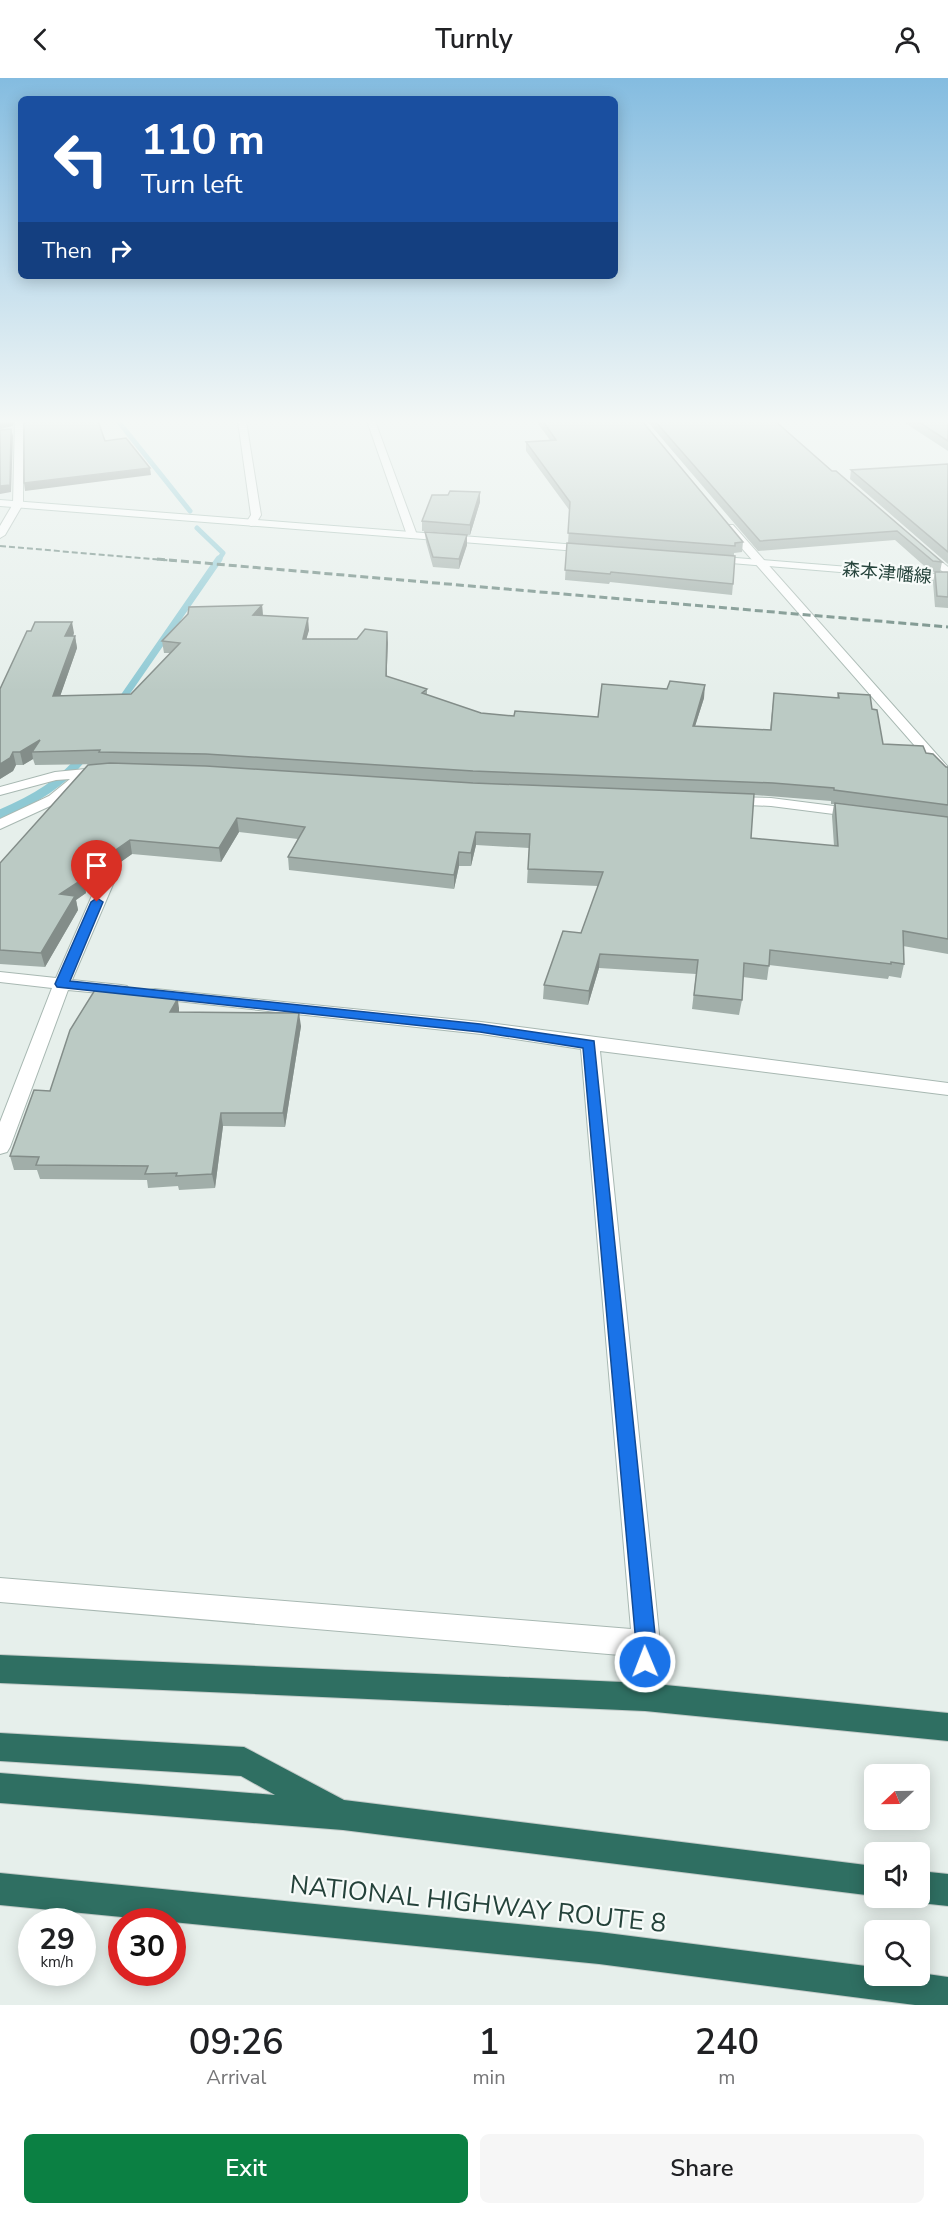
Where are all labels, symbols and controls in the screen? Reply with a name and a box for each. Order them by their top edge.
text: Turnly [435,21,513,58]
icon: back [24,23,57,56]
icon: person [891,23,924,56]
text: 110 m [141,112,265,169]
icon: left [42,120,120,198]
text: Turn left [141,166,242,203]
icon: right [104,234,137,267]
text: Then [42,236,92,266]
street label: 森本津幡線 [841,557,933,589]
pin [71,840,122,902]
icon: arrive [80,849,113,882]
position arrow [613,1630,677,1694]
north arrow [864,1764,930,1830]
map controls [864,1764,930,1986]
button: sound [864,1842,930,1908]
street label: NATIONAL HIGHWAY ROUTE 8 [288,1867,668,1941]
speed limit sign: 30 [108,1908,186,1986]
text: 29 [39,1919,75,1960]
button: search [864,1920,930,1986]
text: km/h [40,1952,74,1972]
text: 09:26 [189,2018,284,2067]
text: 1 [478,2018,500,2067]
text: 240 [694,2018,759,2067]
text: Arrival [206,2064,266,2091]
text: min [473,2064,506,2091]
text: m [718,2064,735,2091]
button: Exit [24,2134,468,2203]
button: Share [480,2134,924,2203]

